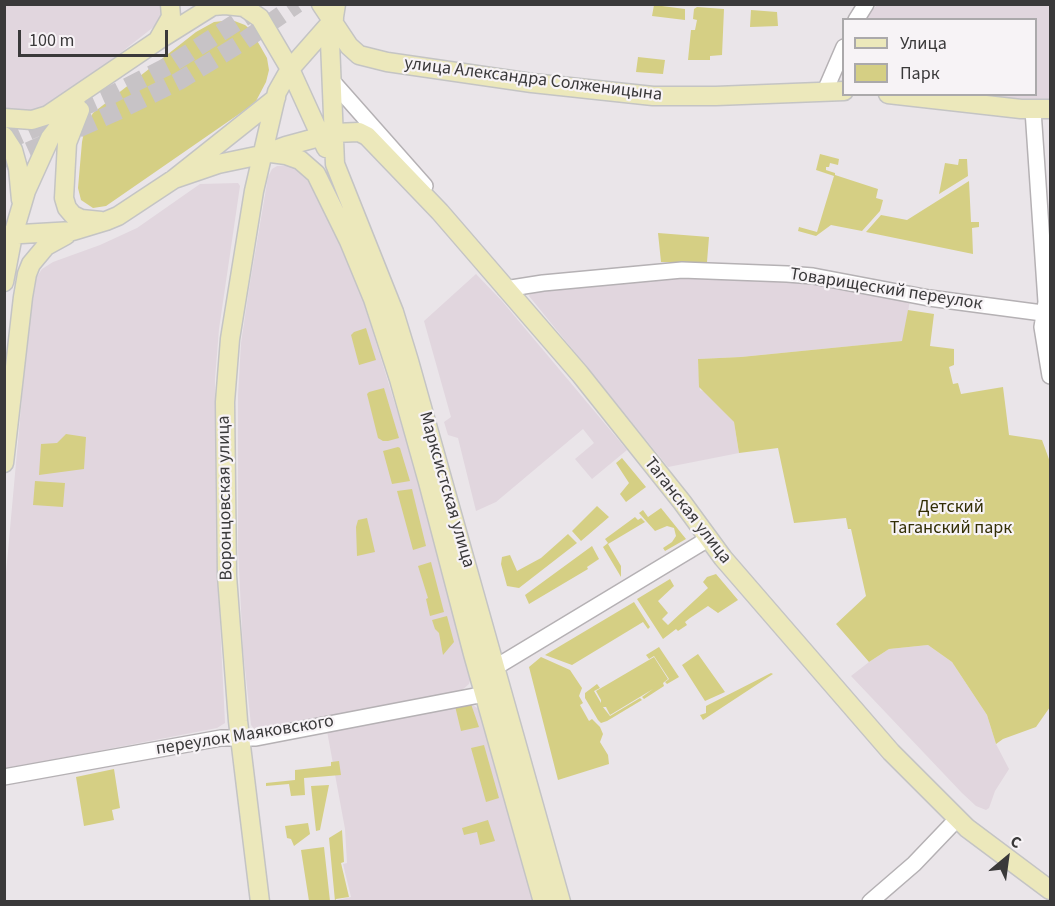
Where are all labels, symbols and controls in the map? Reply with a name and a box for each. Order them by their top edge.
scale bar [21,18,171,56]
legend [842,18,1037,96]
text: 100 m [29,28,74,53]
text: Улица [900,31,947,56]
street label: улица Александра Солженицына [403,53,663,107]
text: Парк [900,61,940,86]
street label: Товарищеский переулок [788,264,984,316]
street label: Марксистская улица [413,410,479,570]
street label: Воронцовская улица [214,415,238,581]
street label: Таганская улица [639,453,735,569]
park label: Детский Таганский парк [890,497,1012,540]
street label: переулок Маяковского [154,711,336,761]
north arrow [977,828,1037,888]
text: С [1006,830,1025,854]

